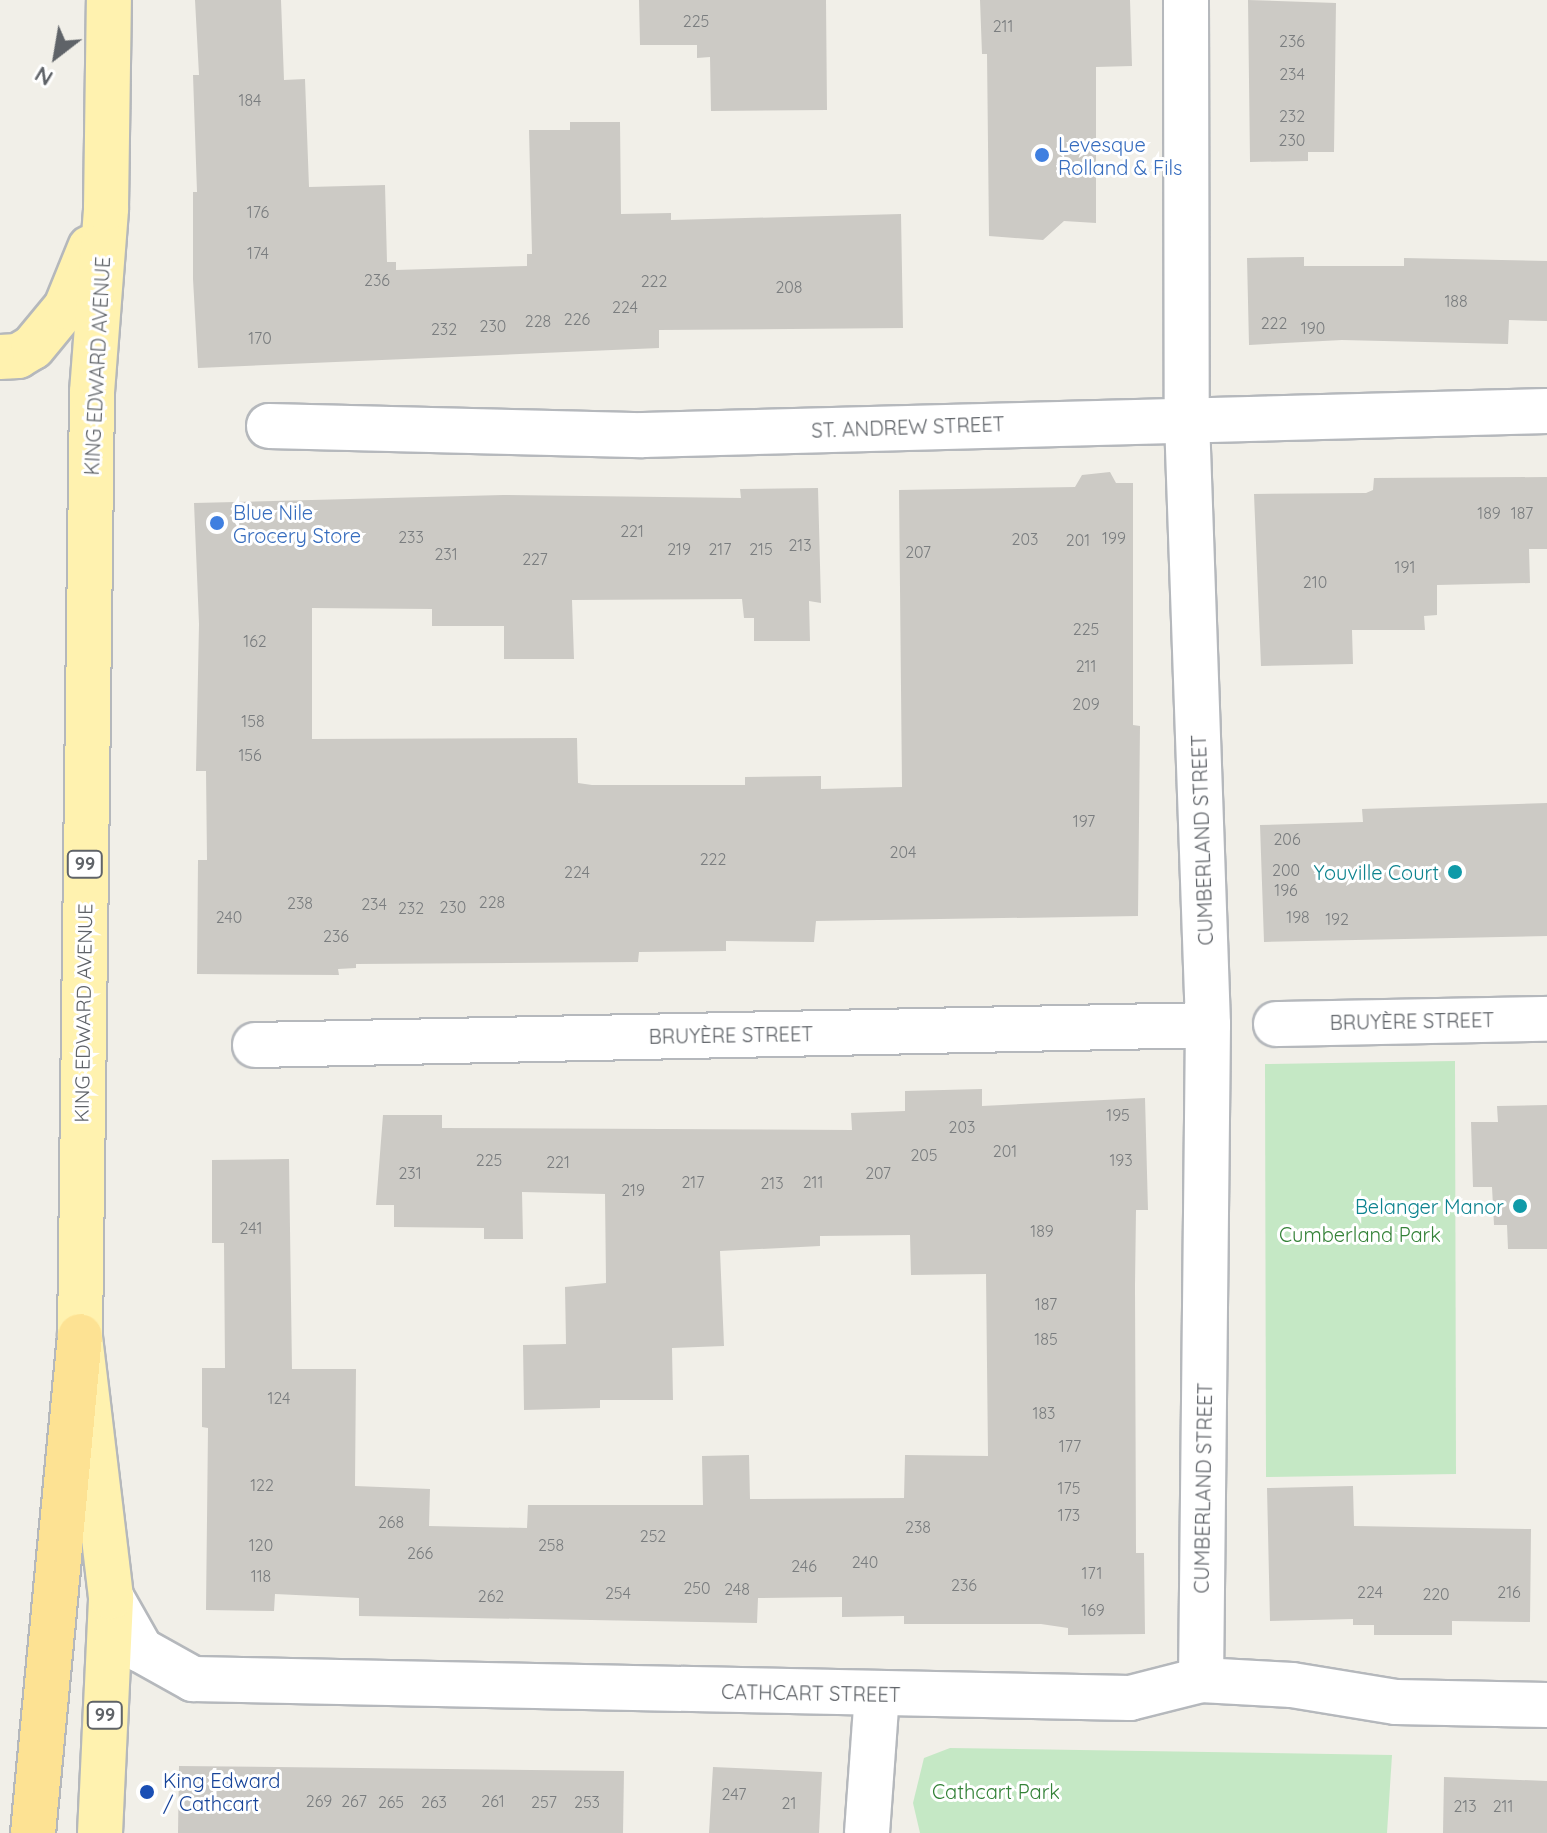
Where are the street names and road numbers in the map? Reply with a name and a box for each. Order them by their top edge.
street label: KING EDWARD AVENUE [79,256,115,476]
street label: ST. ANDREW STREET [811,412,1005,442]
street label: CUMBERLAND STREET [1186,734,1218,946]
road number: 99 [65,850,105,878]
street label: KING EDWARD AVENUE [69,903,97,1123]
street label: BRUYÈRE STREET [1329,1008,1495,1034]
street label: BRUYÈRE STREET [648,1022,814,1048]
street label: CUMBERLAND STREET [1189,1382,1217,1594]
street label: CATHCART STREET [721,1679,901,1707]
road number: 99 [85,1701,125,1729]

